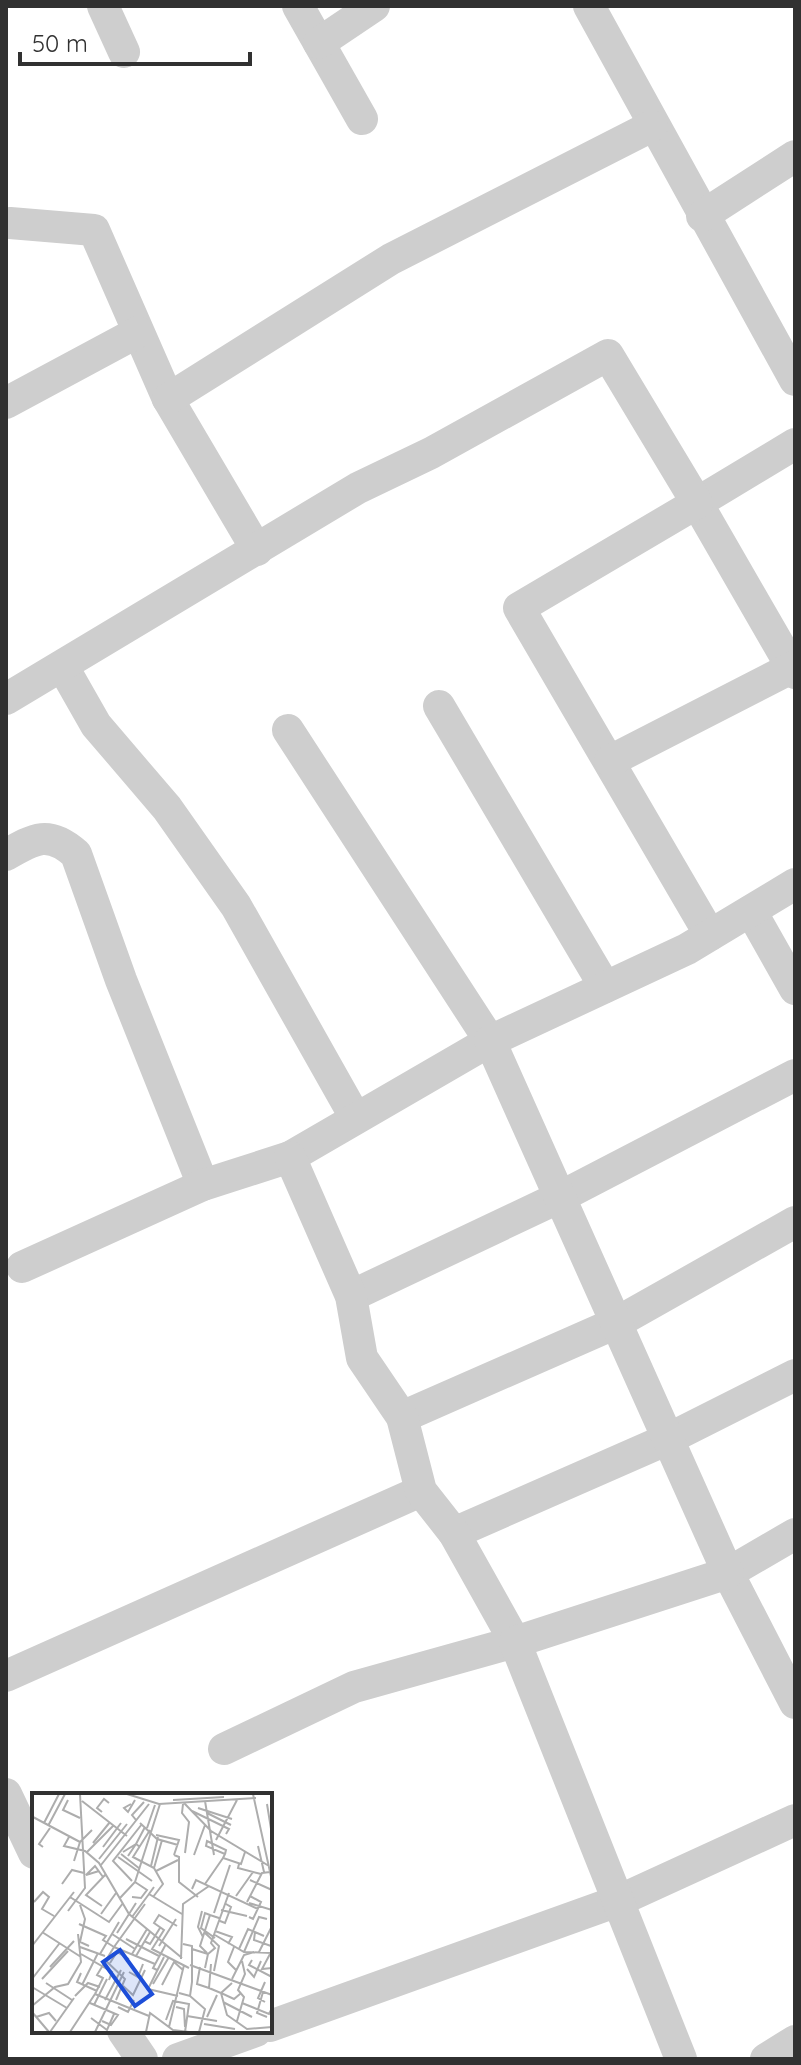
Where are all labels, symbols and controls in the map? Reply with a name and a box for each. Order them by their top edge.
scale bar [20,16,250,66]
text: 50 m [32,28,88,58]
inset map [32,1793,272,2033]

